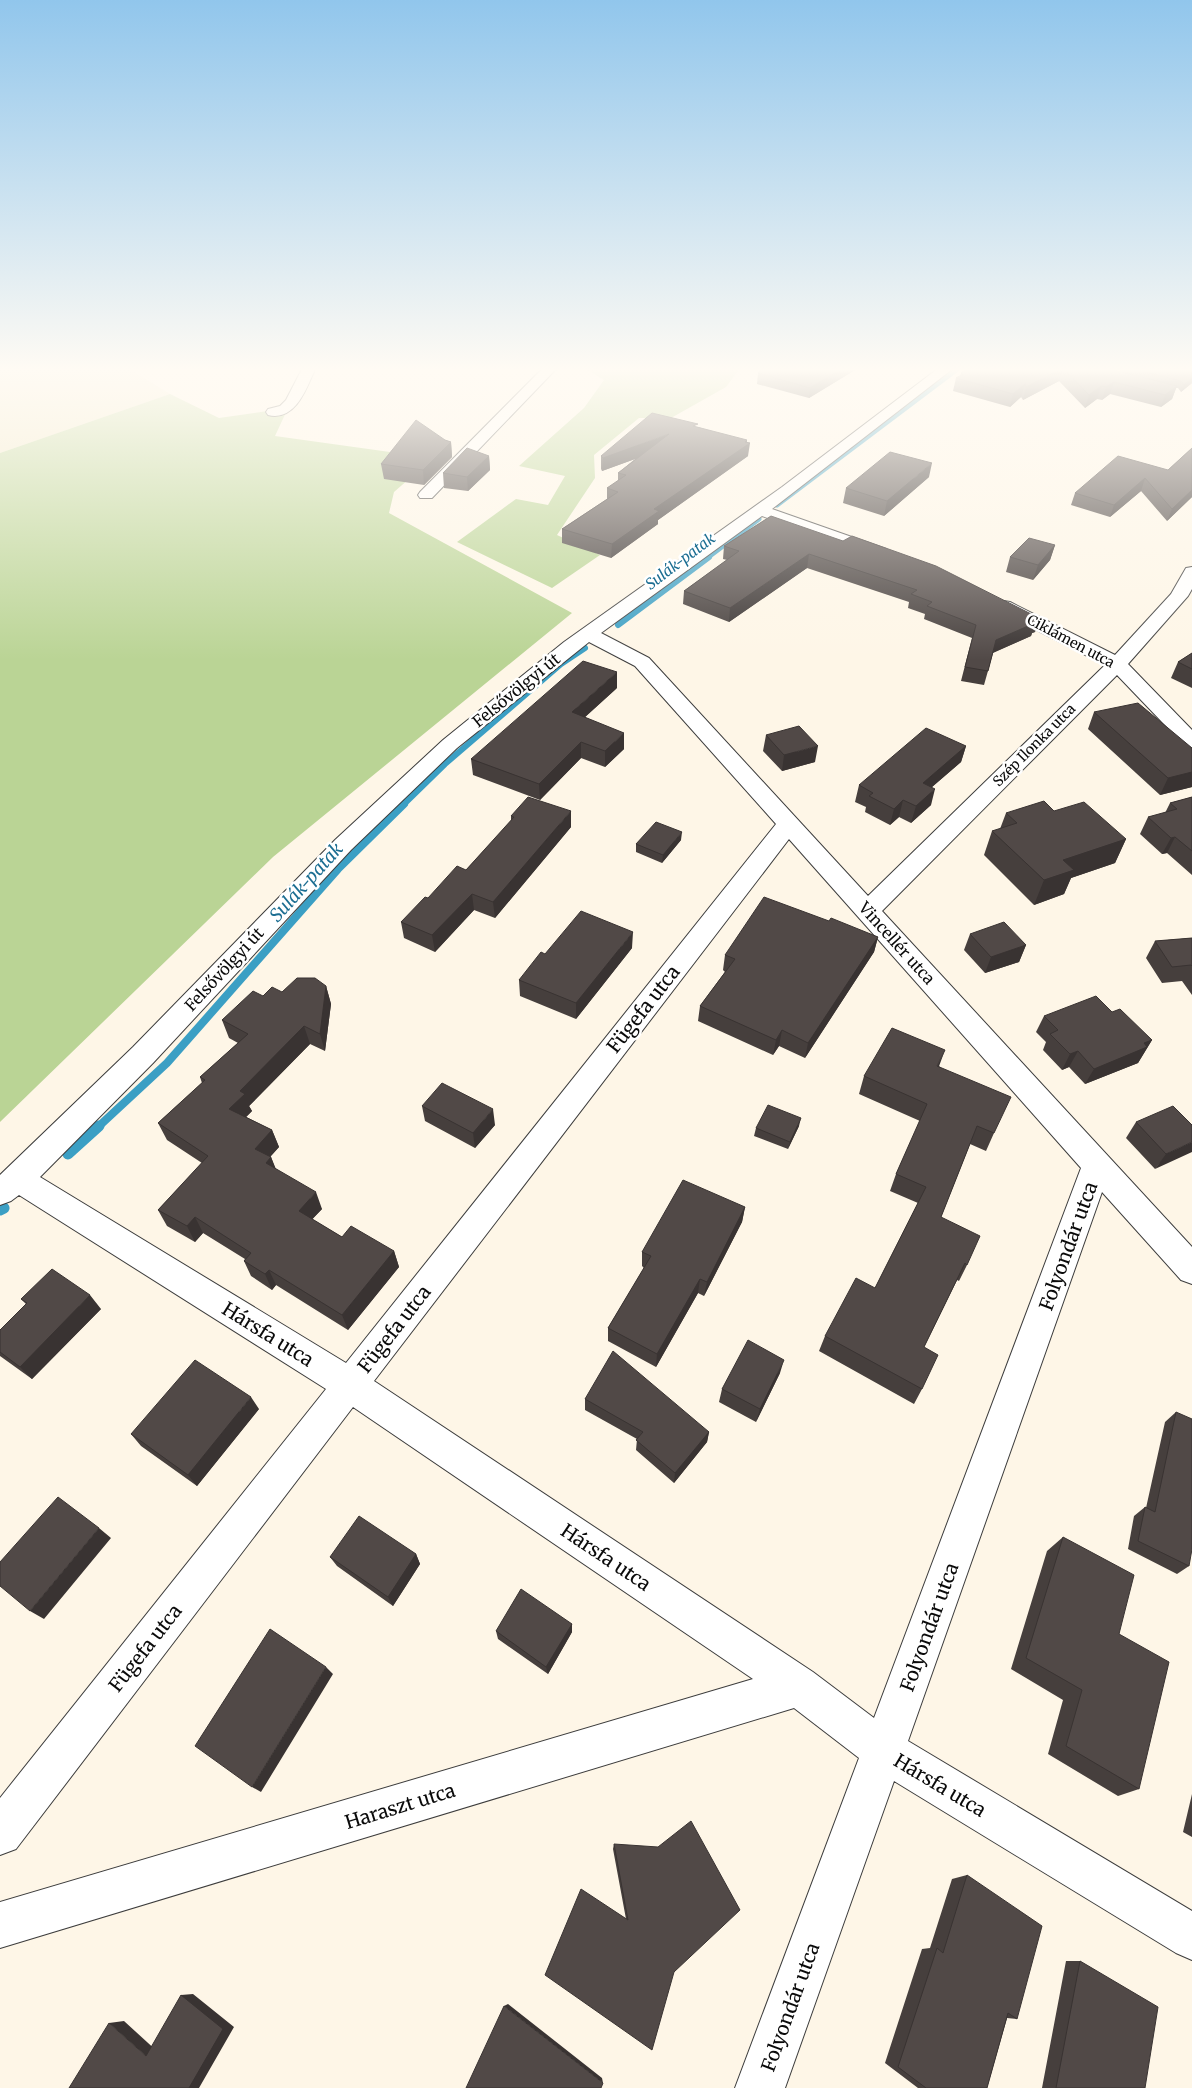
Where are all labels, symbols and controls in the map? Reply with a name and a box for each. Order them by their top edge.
water label: Sulák-patak [641,528,719,593]
street label: Ciklámen utca [1024,610,1118,672]
street label: Felsővölgyi út [468,648,564,731]
street label: Szép Ilonka utca [989,699,1080,790]
water label: Sulák-patak [264,837,348,926]
street label: Vincellér utca [854,897,940,989]
street label: Felsővölgyi út [180,923,268,1015]
street label: Fügefa utca [601,960,685,1058]
street label: Folyondár utca [1034,1178,1102,1314]
street label: Fügefa utca [352,1280,436,1378]
street label: Hársfa utca [218,1296,318,1372]
street label: Hársfa utca [556,1518,656,1596]
street label: Folyondár utca [895,1559,963,1695]
street label: Fügefa utca [103,1599,187,1697]
street label: Hársfa utca [890,1748,990,1822]
street label: Haraszt utca [342,1778,458,1834]
street label: Folyondár utca [756,1939,824,2075]

